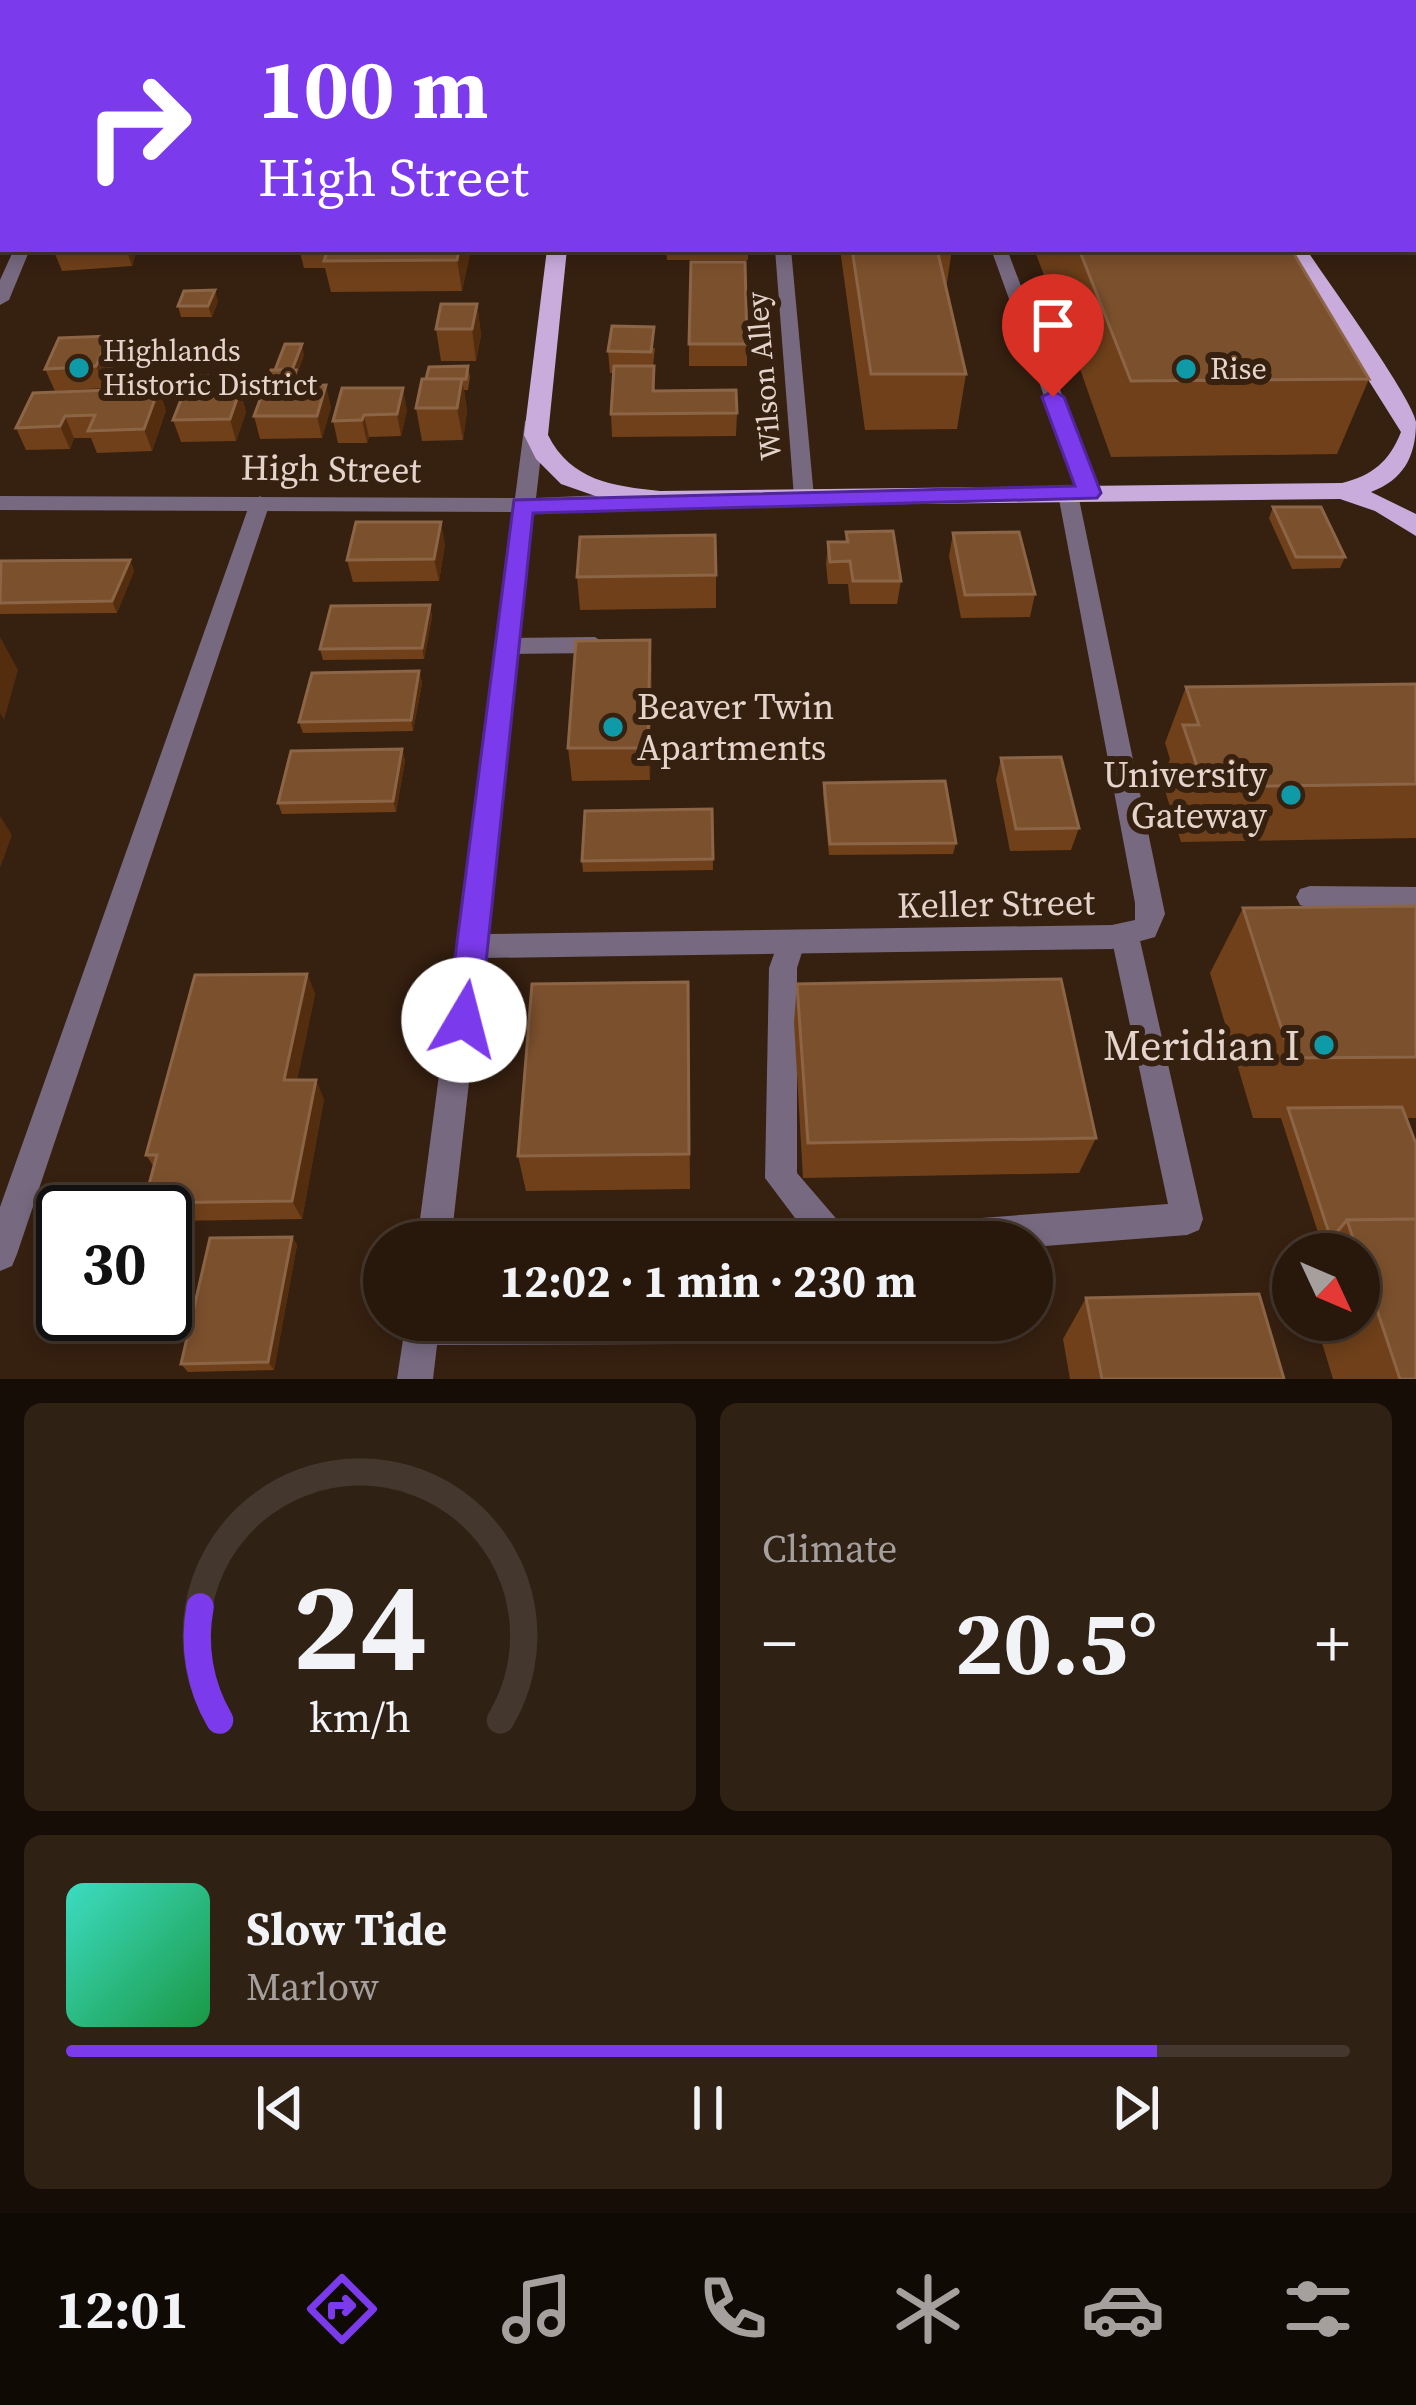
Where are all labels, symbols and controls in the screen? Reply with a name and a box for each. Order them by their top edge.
text: 100 m [258,31,489,146]
icon: right [60,48,216,204]
text: High Street [258,140,529,214]
pin [1002,274,1104,397]
street label: Wilson Alley [736,289,791,462]
icon: arrive [1020,292,1086,358]
place label: Highlands Historic District [103,330,317,405]
place label: Rise [1210,348,1267,389]
marker: Highlands Historic District [66,355,92,381]
marker: Rise [1173,356,1199,382]
street label: High Street [240,442,422,495]
place label: Beaver Twin Apartments [637,682,834,772]
marker: Beaver Twin Apartments [600,714,626,740]
place label: University Gateway [1103,750,1268,840]
marker: University Gateway [1278,782,1304,808]
street label: Keller Street [897,877,1096,930]
position arrow [401,957,527,1083]
place label: Meridian I [1103,1016,1300,1074]
marker: Meridian I [1311,1032,1337,1058]
speed limit sign: 30 [36,1185,192,1341]
north arrow [1272,1233,1380,1341]
map controls [1272,1233,1380,1341]
text: 12:02 · 1 min · 230 m [500,1250,916,1312]
text: Climate [762,1522,897,1575]
text: 24 [292,1540,428,1711]
text: 20.5° [955,1581,1157,1704]
text: − [762,1598,797,1688]
text: + [1315,1598,1350,1688]
text: km/h [309,1688,411,1746]
text: Slow Tide [246,1898,447,1960]
text: Marlow [246,1960,379,2013]
icon: previous [247,2075,313,2141]
icon: pause [675,2075,741,2141]
icon: next [1103,2075,1169,2141]
icon: directions [300,2267,384,2351]
icon: music [495,2267,579,2351]
icon: phone [691,2267,775,2351]
icon: climate [886,2267,970,2351]
icon: car [1081,2267,1165,2351]
icon: filters [1276,2267,1360,2351]
text: 12:01 [56,2272,189,2346]

